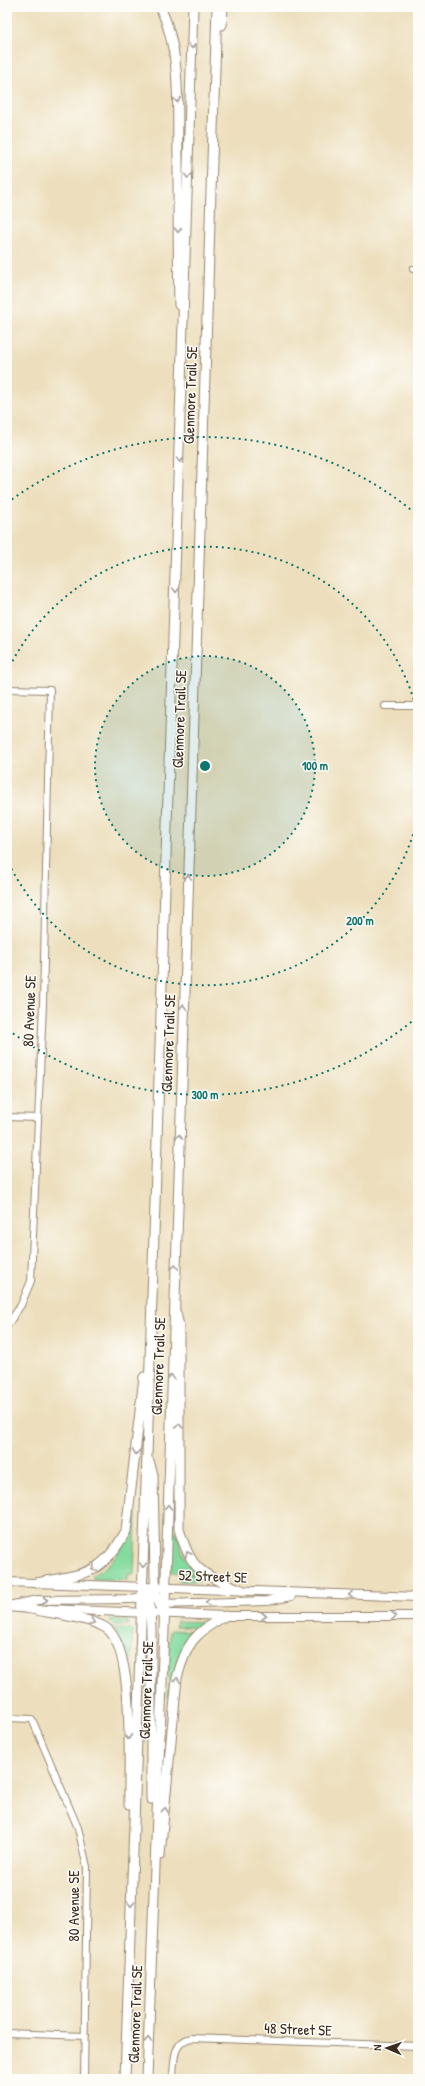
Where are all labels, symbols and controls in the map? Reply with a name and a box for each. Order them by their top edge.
one-way arrow [188,43,196,49]
one-way arrow [173,97,182,103]
one-way arrow [184,173,193,179]
one-way arrow [174,227,182,233]
street label: Glenmore Trail SE [178,345,202,445]
one-way arrow [176,457,184,463]
one-way arrow [171,587,180,593]
street label: Glenmore Trail SE [167,669,191,769]
text: 100 m [302,757,328,774]
centre of rings [198,759,212,773]
one-way arrow [184,874,192,880]
text: 200 m [346,912,374,929]
street label: 80 Avenue SE [17,974,41,1047]
street label: Glenmore Trail SE [156,993,180,1093]
one-way arrow [179,1004,188,1010]
text: 300 m [191,1086,219,1103]
one-way arrow [175,1134,183,1140]
one-way arrow [170,1264,179,1270]
street label: Glenmore Trail SE [146,1316,170,1416]
one-way arrow [167,1374,175,1380]
one-way arrow [175,1423,183,1429]
one-way arrow [132,1449,141,1455]
one-way arrow [163,1504,172,1510]
one-way arrow [185,1551,193,1559]
one-way arrow [138,1562,147,1568]
one-way arrow [91,1563,98,1571]
street label: 52 Street SE [178,1564,248,1588]
one-way arrow [348,1591,354,1599]
one-way arrow [42,1595,48,1604]
one-way arrow [205,1598,211,1607]
one-way arrow [261,1612,267,1620]
one-way arrow [391,1612,397,1620]
one-way arrow [88,1618,95,1626]
street label: Glenmore Trail SE [134,1640,158,1740]
one-way arrow [172,1677,181,1683]
one-way arrow [124,1734,132,1740]
one-way arrow [160,1807,169,1813]
street label: 80 Avenue SE [63,1870,84,1942]
one-way arrow [127,1901,135,1907]
street label: Glenmore Trail SE [123,1964,147,2064]
street label: 48 Street SE [264,2017,332,2041]
north arrow [367,2028,407,2068]
one-way arrow [144,2037,153,2043]
text: N [370,2044,384,2051]

